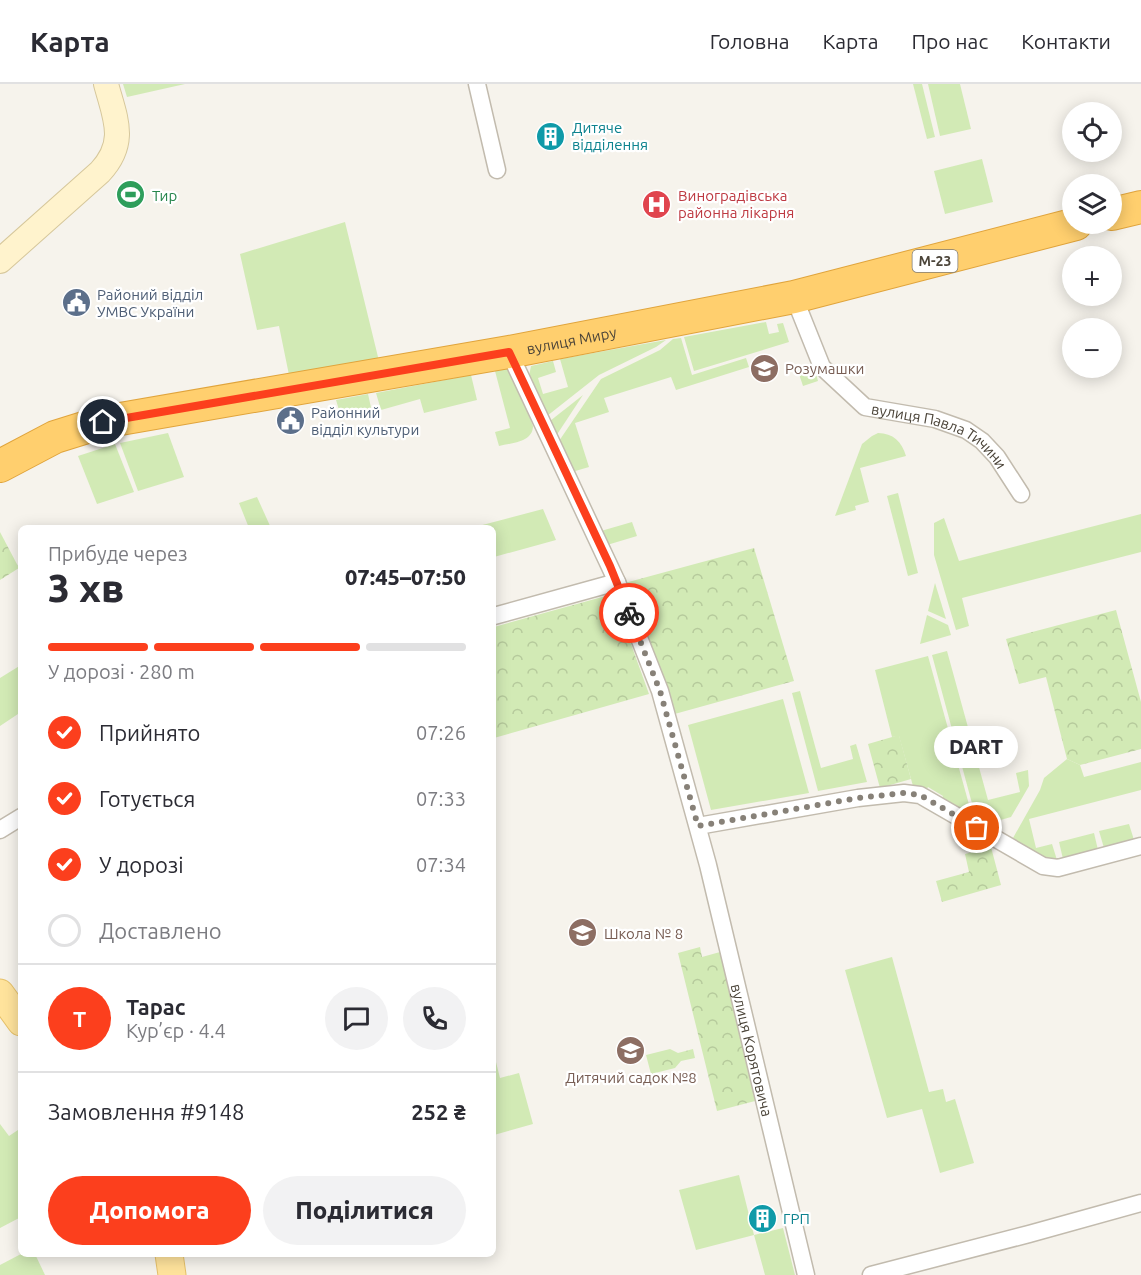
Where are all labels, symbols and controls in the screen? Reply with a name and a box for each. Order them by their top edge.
text: Карта [30,26,110,57]
text: Головна [710,29,790,53]
text: Карта [823,29,878,53]
text: Про нас [911,29,988,53]
text: Контакти [1021,29,1111,53]
map controls [1062,102,1122,378]
button: locate [1062,102,1122,162]
place label: Дитяче відділення [572,119,648,153]
building icon: Дитяче відділення [535,120,567,152]
button: layers [1062,174,1122,234]
sports icon: Тир [115,179,147,211]
place label: Тир [152,187,177,204]
place label: Виноградівська районна лікарня [678,187,794,221]
hospital icon: Виноградівська районна лікарня [641,188,673,220]
button: + [1062,246,1122,306]
road number: М-23 [912,250,958,272]
place label: Районий відділ УМВС України [97,286,203,320]
public building icon: Районий відділ УМВС України [60,287,92,319]
button: − [1062,318,1122,378]
street label: вулиця Миру [525,323,618,357]
school or university icon: Розумашки [748,352,780,384]
place label: Розумашки [785,360,864,377]
pin [77,396,128,447]
street label: вулиця Павла Тичини [870,400,1011,471]
place label: Районний відділ культури [311,404,419,438]
icon: home [86,405,119,438]
public building icon: Районний відділ культури [274,405,306,437]
text: Прибуде через [48,542,188,565]
text: 07:45–07:50 [345,564,466,589]
text: 3 хв [48,566,124,609]
courier [599,583,659,643]
icon: bike [613,597,646,630]
text: У дорозі · 280 m [48,660,195,683]
icon: check [48,716,81,749]
text: Прийнято [99,720,200,745]
text: 07:26 [416,721,466,744]
callout: DART [935,726,1019,768]
text: DART [949,735,1003,758]
icon: check [48,782,81,815]
text: Готується [99,786,195,811]
text: 07:33 [416,787,466,810]
pin [951,802,1002,853]
icon: bag [960,811,993,844]
icon: check [48,848,81,881]
text: У дорозі [99,852,184,877]
text: 07:34 [416,853,466,876]
school or university icon: Школа № 8 [567,917,599,949]
text: Доставлено [99,918,222,943]
place label: Школа № 8 [604,925,683,942]
street label: вулиця Корятовича [728,982,776,1118]
button: chat [325,987,388,1050]
button: phone [403,987,466,1050]
text: Тарас [126,994,186,1019]
text: Т [73,1006,86,1031]
text: Кур’єр · 4.4 [126,1019,226,1042]
school or university icon: Дитячий садок №8 [615,1034,647,1066]
place label: Дитячий садок №8 [565,1069,697,1086]
text: Замовлення #9148 [48,1099,244,1124]
text: 252 ₴ [411,1099,466,1124]
button: Допомога [48,1176,251,1245]
button: Поділитися [263,1176,466,1245]
building icon: ГРП [746,1202,778,1234]
place label: ГРП [783,1210,810,1227]

